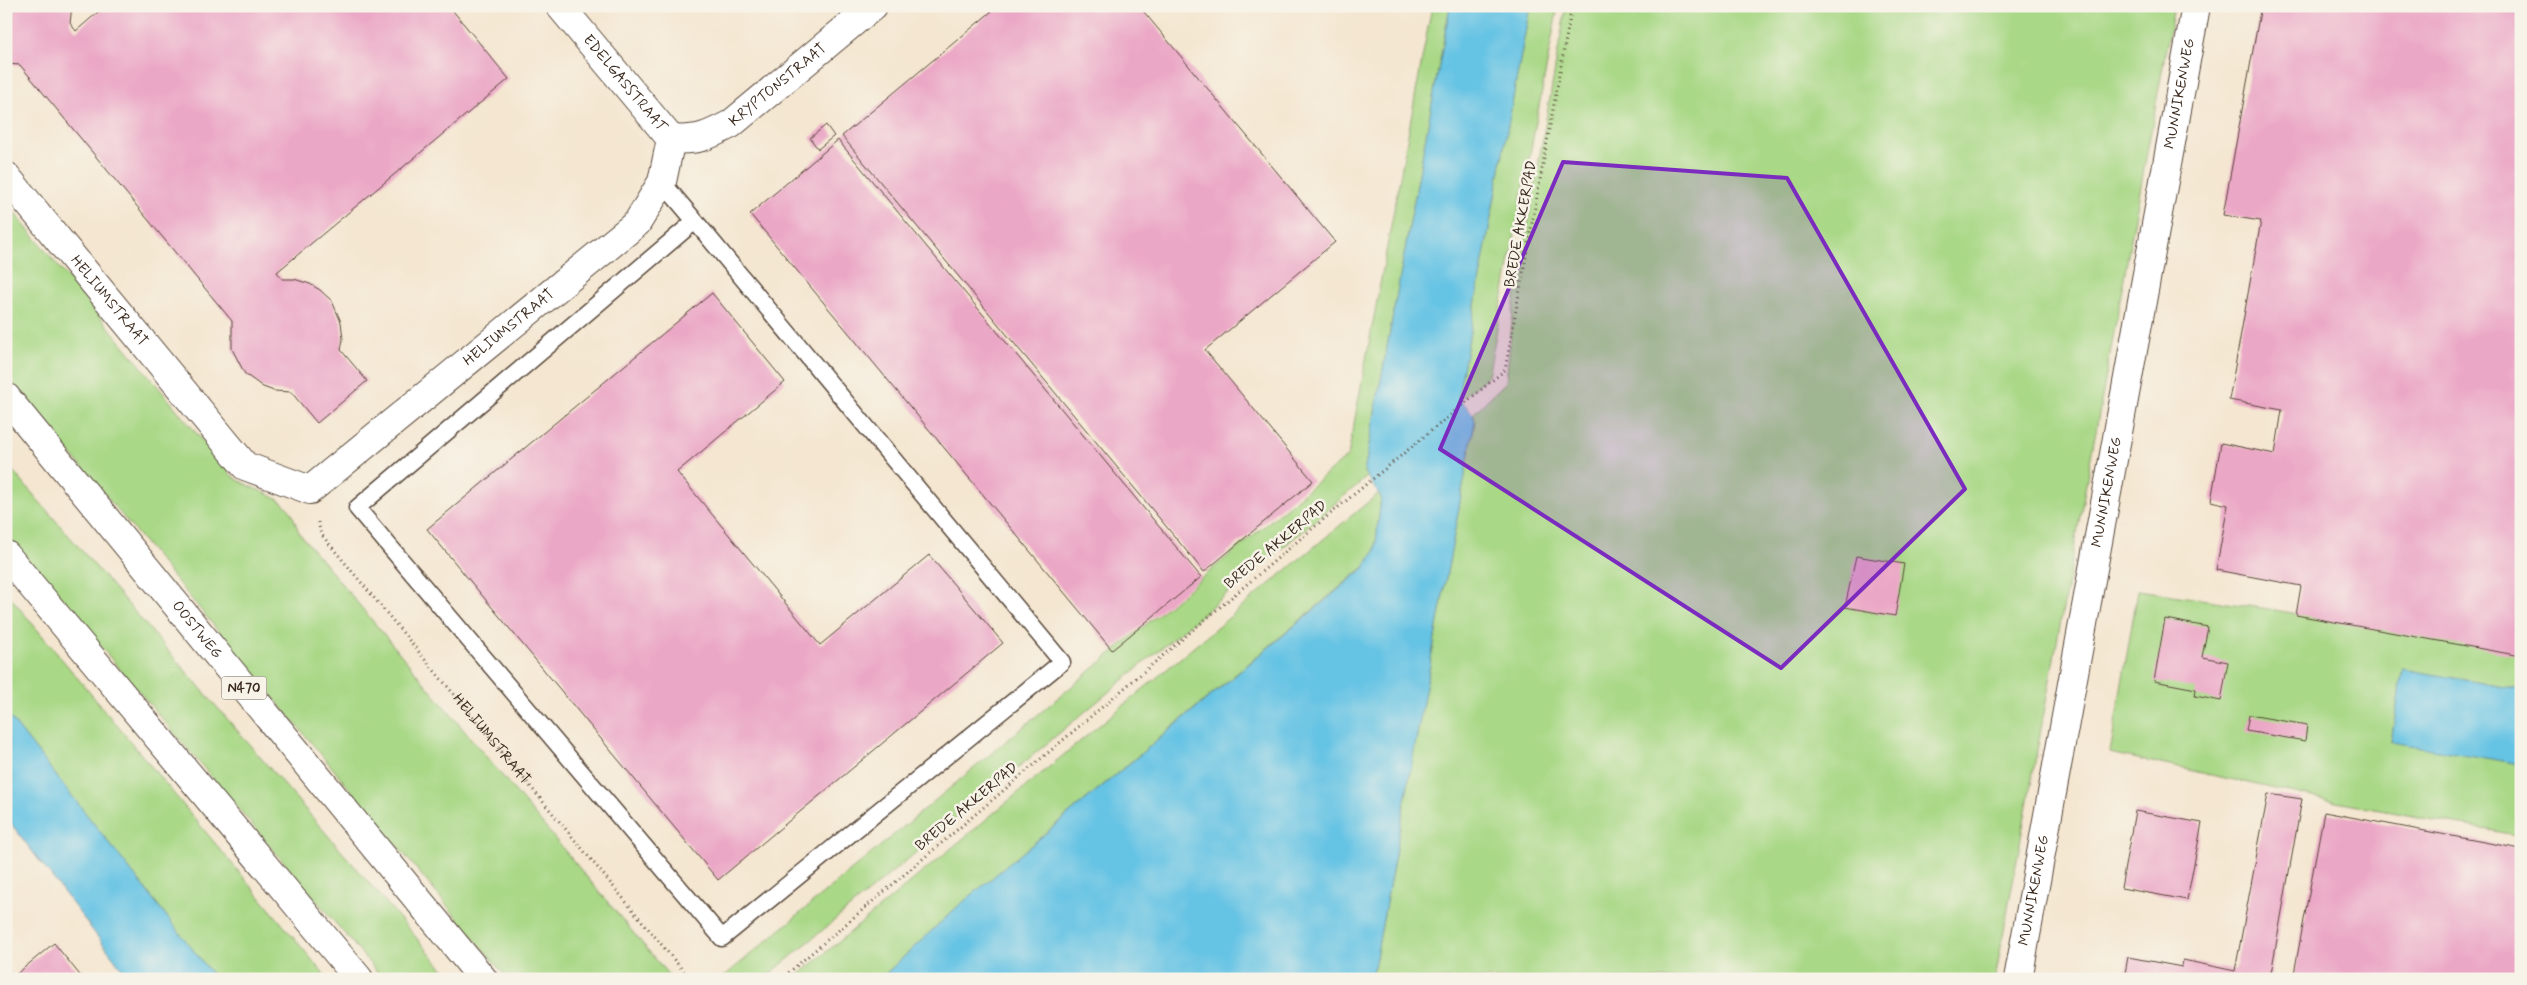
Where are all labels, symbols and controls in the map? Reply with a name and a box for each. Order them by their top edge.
street label: EDELGASSTRAAT [578,31,672,137]
street label: MUNNIKENWEG [2160,37,2200,151]
street label: KRYPTONSTRAAT [725,38,831,131]
street label: BREDE AKKERPAD [1500,159,1542,289]
street label: HELIUMSTRAAT [66,251,153,351]
street label: HELIUMSTRAAT [459,284,559,371]
street label: MUNNIKENWEG [2087,435,2127,549]
street label: BREDE AKKERPAD [1220,496,1332,594]
street label: OOSTWEG [167,597,227,663]
road number: N470 [222,676,266,700]
street label: HELIUMSTRAAT [448,690,535,789]
street label: BREDE AKKERPAD [911,758,1023,856]
street label: MUNNIKENWEG [2014,833,2054,947]

